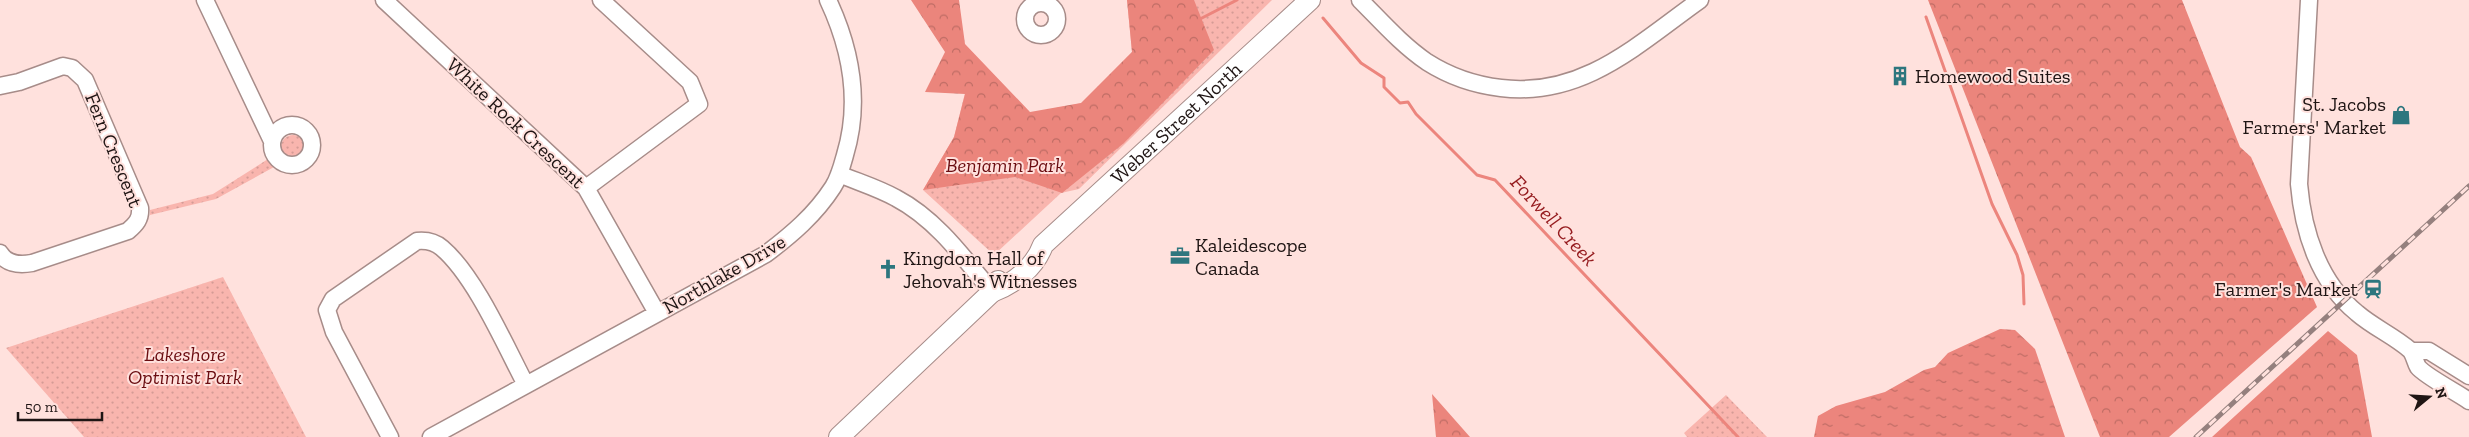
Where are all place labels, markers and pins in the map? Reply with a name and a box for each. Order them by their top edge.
place label: Homewood Suites [1915,64,2071,88]
building icon: Homewood Suites [1889,65,1911,87]
place label: St. Jacobs Farmers' Market [2243,92,2387,139]
shop icon: St. Jacobs Farmers' Market [2390,104,2412,126]
place label: Kaleidescope Canada [1195,233,1307,280]
office icon: Kaleidescope Canada [1169,245,1191,267]
place label: Kingdom Hall of Jehovah's Witnesses [903,246,1077,293]
church icon: Kingdom Hall of Jehovah's Witnesses [877,258,899,280]
place label: Farmer's Market [2215,277,2359,301]
station icon: Farmer's Market [2362,278,2384,300]

